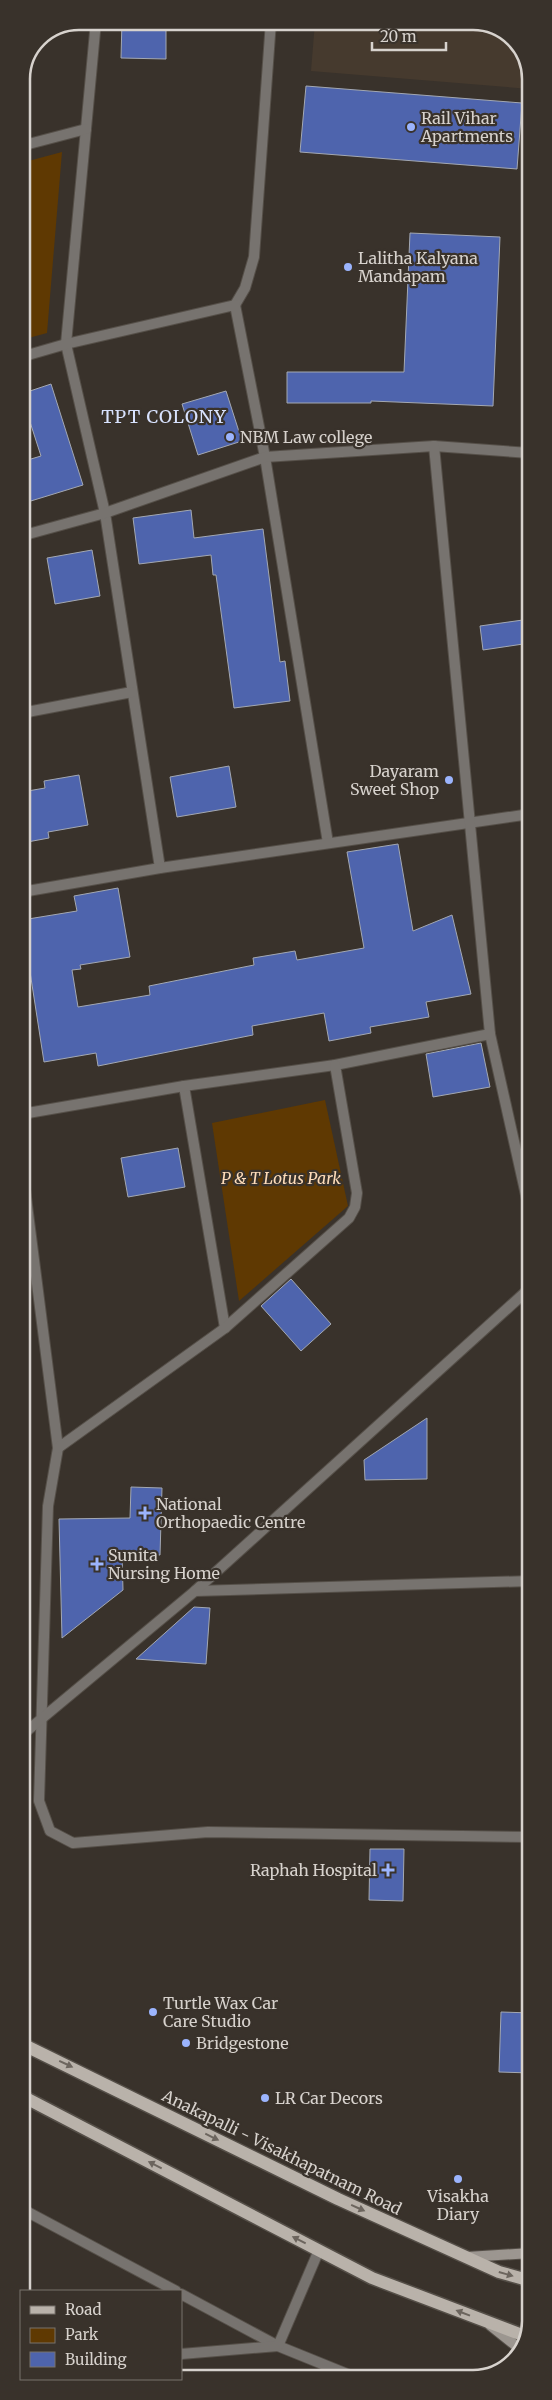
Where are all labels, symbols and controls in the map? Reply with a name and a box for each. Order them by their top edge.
scale bar [372,20,446,52]
text: 20 m [380,27,417,46]
place label: Rail Vihar Apartments [420,108,513,146]
marker: Rail Vihar Apartments [405,121,417,133]
place label: Lalitha Kalyana Mandapam [358,248,478,286]
marker: Lalitha Kalyana Mandapam [342,261,354,273]
district label: TPT COLONY [101,405,227,428]
place label: NBM Law college [240,427,372,447]
marker: NBM Law college [224,431,236,443]
place label: Dayaram Sweet Shop [350,761,439,799]
marker: Dayaram Sweet Shop [443,774,455,786]
park label: P & T Lotus Park [221,1168,341,1188]
place label: National Orthopaedic Centre [156,1494,305,1532]
marker: National Orthopaedic Centre [138,1506,152,1520]
place label: Sunita Nursing Home [108,1545,220,1583]
marker: Sunita Nursing Home [90,1557,104,1571]
place label: Raphah Hospital [250,1860,377,1880]
marker: Raphah Hospital [381,1863,395,1877]
place label: Turtle Wax Car Care Studio [163,1993,278,2031]
marker: Turtle Wax Car Care Studio [147,2006,159,2018]
place label: Bridgestone [196,2033,289,2053]
marker: Bridgestone [180,2037,192,2049]
one-way arrow [59,2061,73,2069]
street label: Anakapalli - Visakhapatnam Road [158,2085,405,2219]
place label: LR Car Decors [275,2088,383,2108]
marker: LR Car Decors [259,2092,271,2104]
one-way arrow [205,2133,219,2141]
one-way arrow [147,2161,162,2169]
marker: Visakha Diary [452,2173,464,2185]
place label: Visakha Diary [426,2186,489,2224]
one-way arrow [351,2205,365,2213]
one-way arrow [292,2236,306,2244]
one-way arrow [499,2271,514,2279]
legend [20,2290,182,2380]
text: Road [65,2300,101,2319]
one-way arrow [455,2309,470,2317]
text: Park [65,2325,99,2344]
text: Building [65,2350,127,2369]

